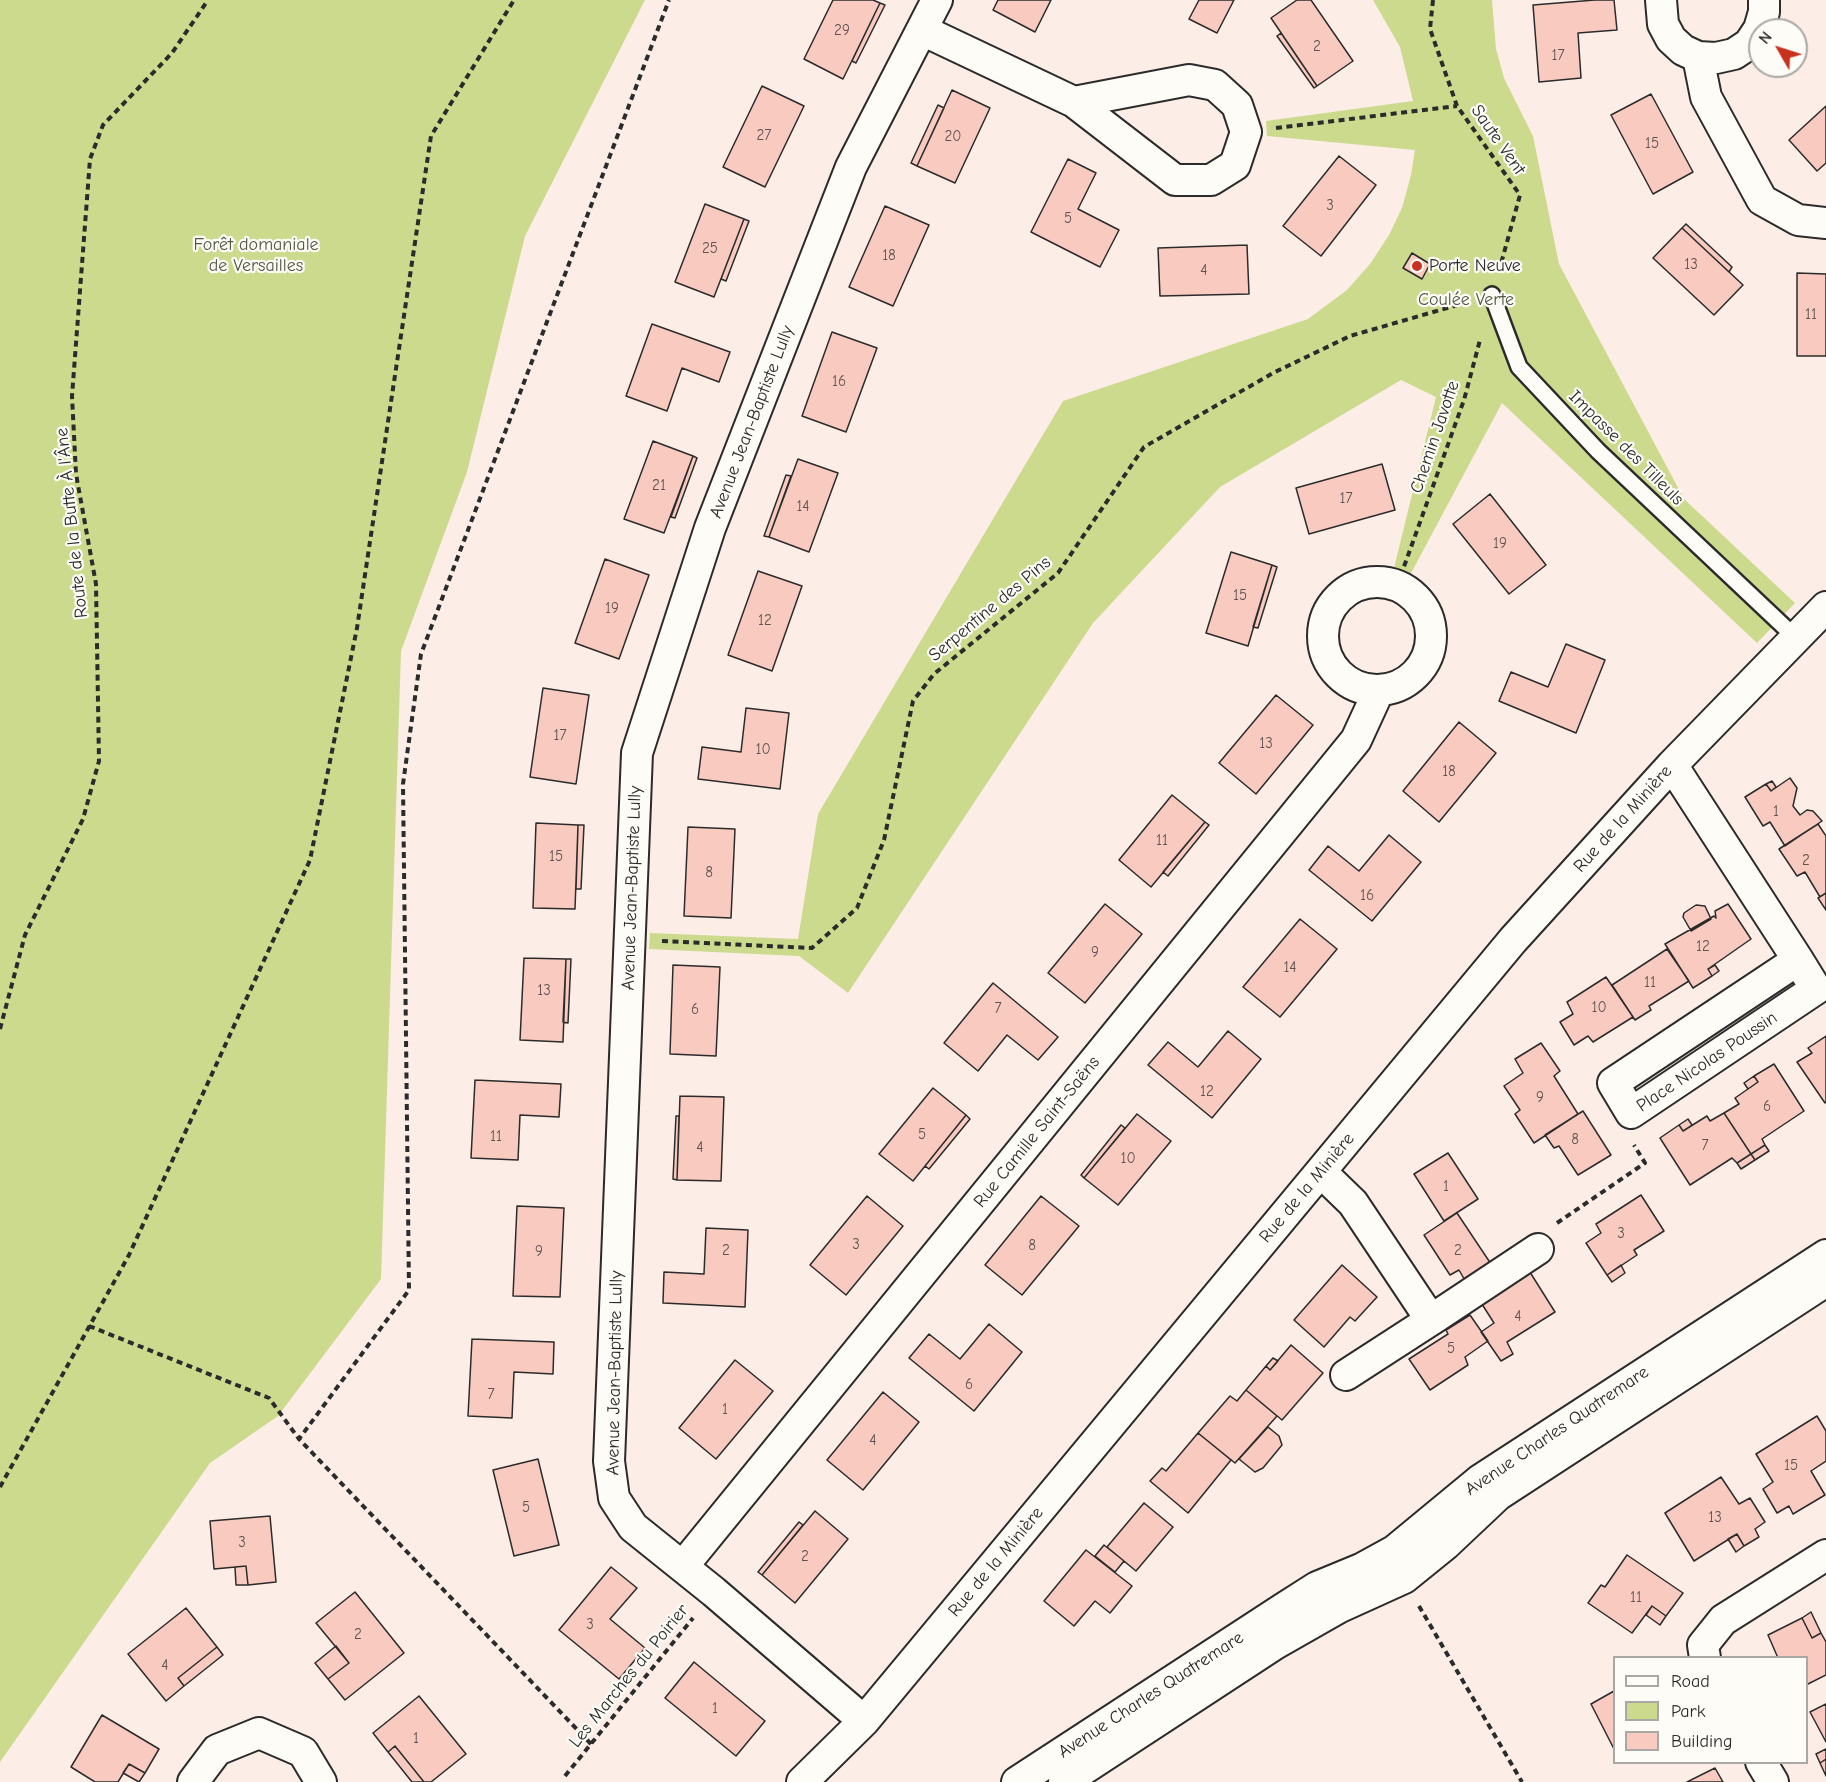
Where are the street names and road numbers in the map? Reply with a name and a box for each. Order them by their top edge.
street label: Saute Vent [1466,101,1530,179]
street label: Avenue Jean-Baptiste Lully [705,323,799,521]
street label: Chemin Javotte [1406,378,1464,496]
street label: Impasse des Tilleuls [1564,386,1688,510]
street label: Route de la Butte À l'Âne [51,427,93,619]
street label: Serpentine des Pins [925,552,1055,666]
street label: Rue de la Minière [1569,761,1677,877]
street label: Avenue Jean-Baptiste Lully [618,785,646,991]
street label: Place Nicolas Poussin [1633,1007,1781,1117]
street label: Rue Camille Saint-Saëns [969,1052,1105,1212]
street label: Rue de la Minière [1255,1129,1359,1247]
street label: Avenue Jean-Baptiste Lully [602,1270,628,1476]
street label: Avenue Charles Quatremare [1461,1361,1653,1501]
street label: Rue de la Minière [944,1503,1048,1621]
street label: Les Marches du Poirier [565,1600,693,1752]
street label: Avenue Charles Quatremare [1054,1627,1248,1763]

